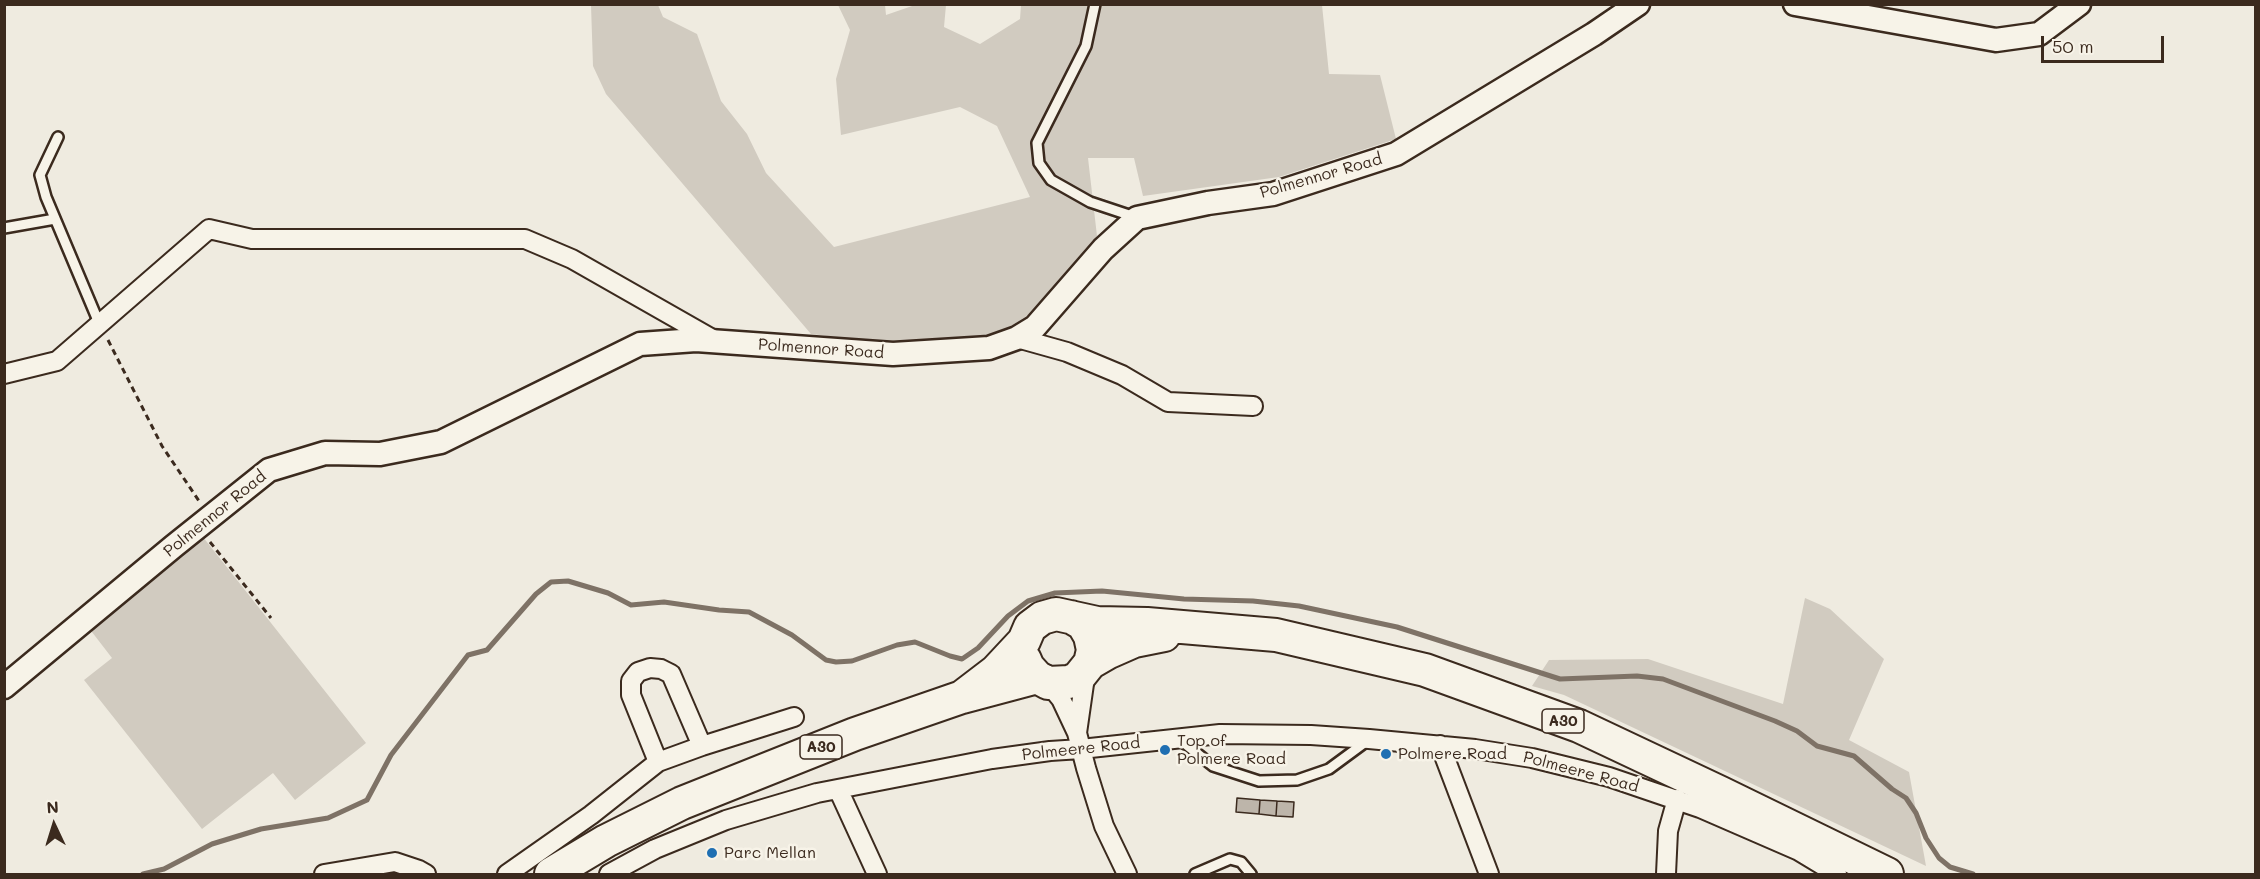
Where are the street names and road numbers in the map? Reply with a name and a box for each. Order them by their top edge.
street label: Polmennor Road [1258,149,1384,203]
street label: Polmennor Road [757,335,885,363]
street label: Polmennor Road [160,467,270,561]
road number: A30 [1542,709,1584,733]
street label: Polmeere Road [1021,733,1141,765]
road number: A30 [800,735,842,759]
street label: Polmeere Road [1521,747,1641,797]

